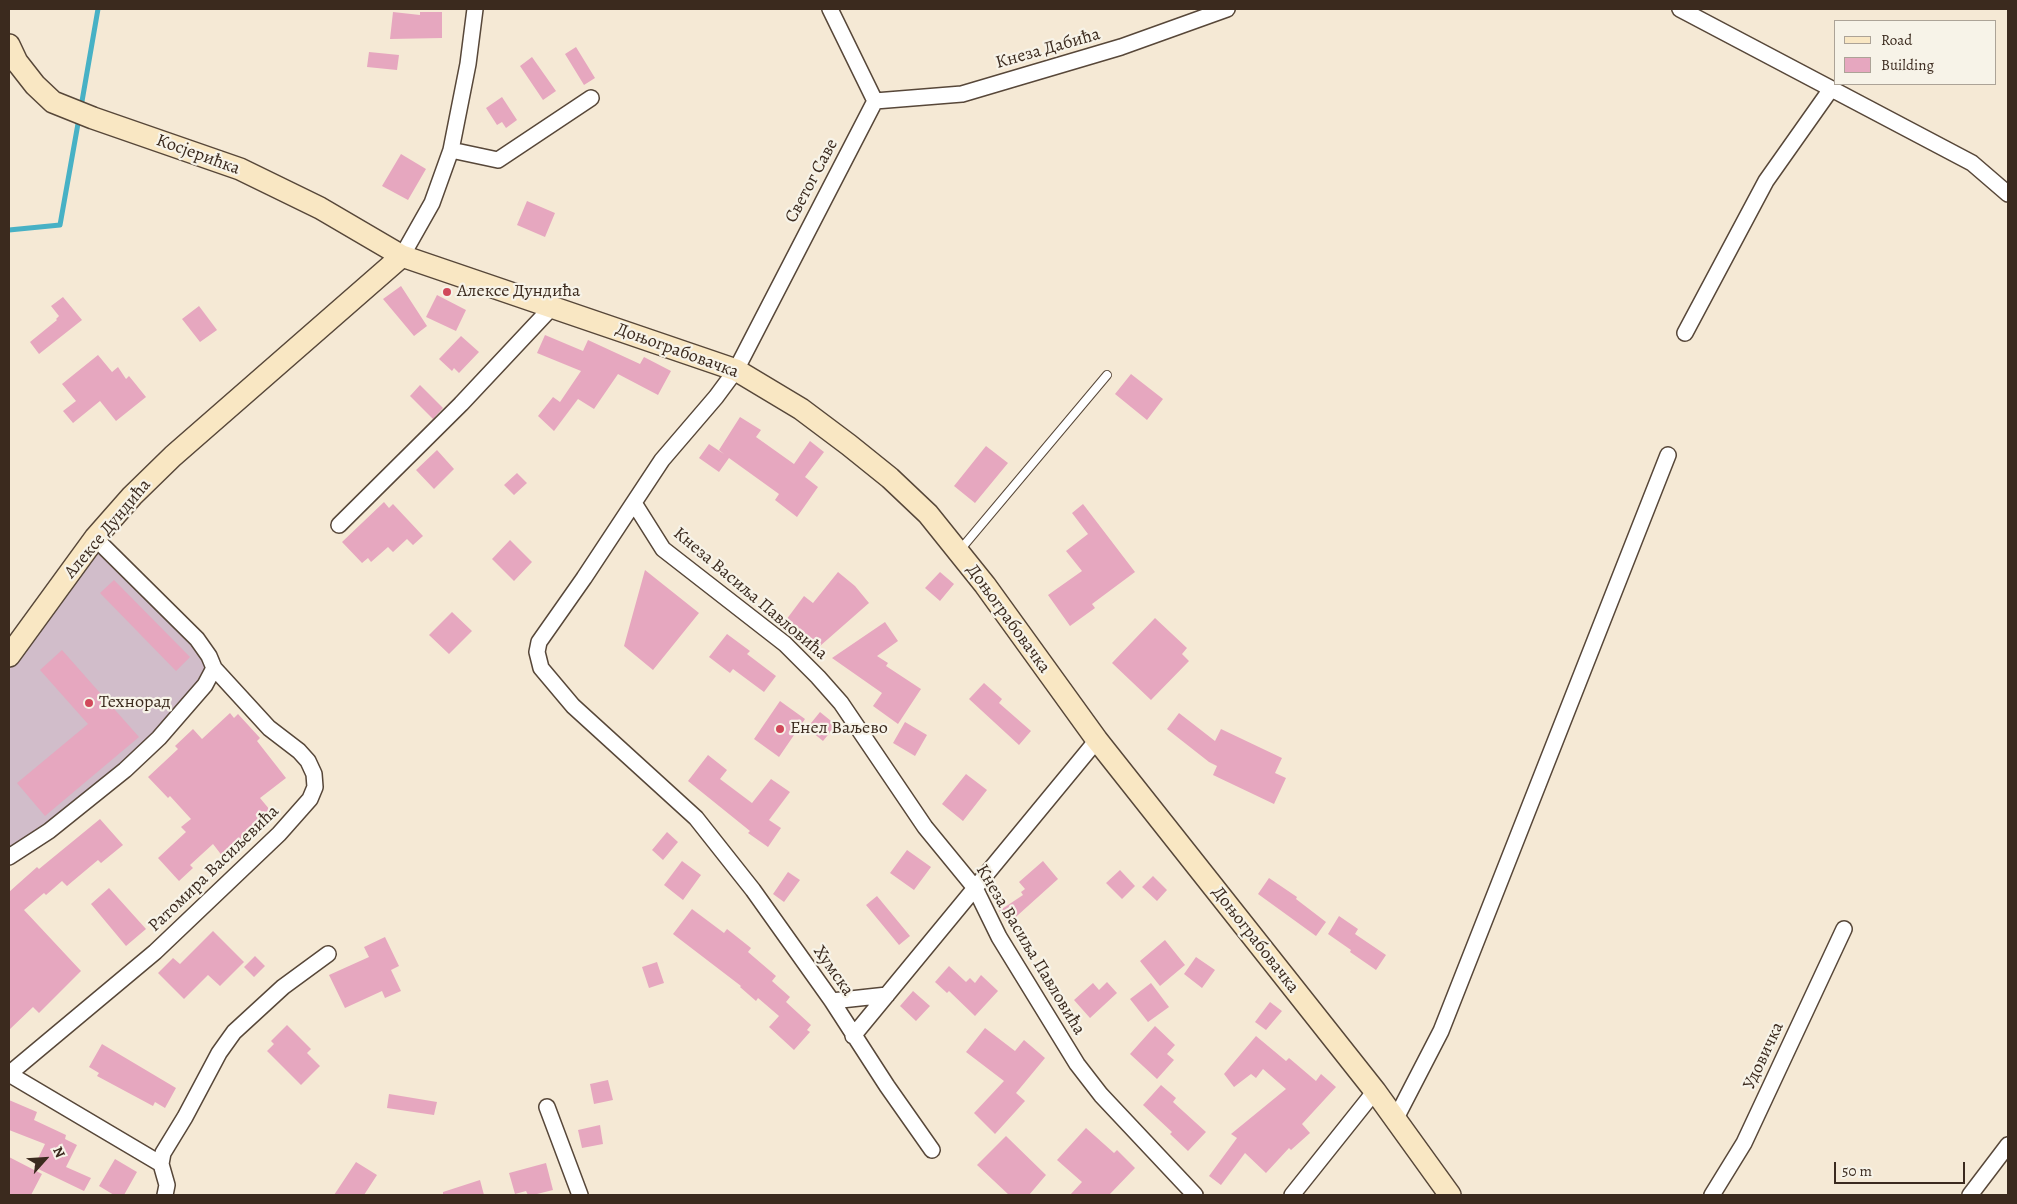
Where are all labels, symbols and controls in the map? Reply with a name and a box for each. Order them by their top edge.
legend [1834,20,1997,85]
street label: Кнеза Дабића [993,24,1103,74]
text: Road [1881,30,1912,50]
text: Building [1881,55,1934,75]
street label: Косјерићка [153,130,243,180]
street label: Светог Саве [781,135,843,227]
place label: Алексе Дундића [457,281,580,303]
marker: Алексе Дундића [441,286,453,298]
street label: Доњограбовачка [612,319,742,383]
street label: Алексе Дундића [60,475,156,583]
street label: Кнеза Васиља Павловића [668,523,832,665]
street label: Доњограбовачка [961,560,1055,678]
place label: Технорад [99,692,171,714]
marker: Технорад [83,697,95,709]
place label: Енел Ваљево [790,718,888,740]
marker: Енел Ваљево [774,723,786,735]
street label: Ратомира Васиљевића [144,801,284,937]
street label: Кнеза Васиља Павловића [971,861,1089,1039]
street label: Доњограбовачка [1207,882,1303,998]
street label: Хумска [808,942,858,1000]
street label: Удовичка [1739,1019,1789,1093]
north arrow [20,1134,70,1184]
text: N [48,1143,70,1161]
scale bar [1837,1152,1968,1184]
text: 50 m [1842,1161,1872,1181]

